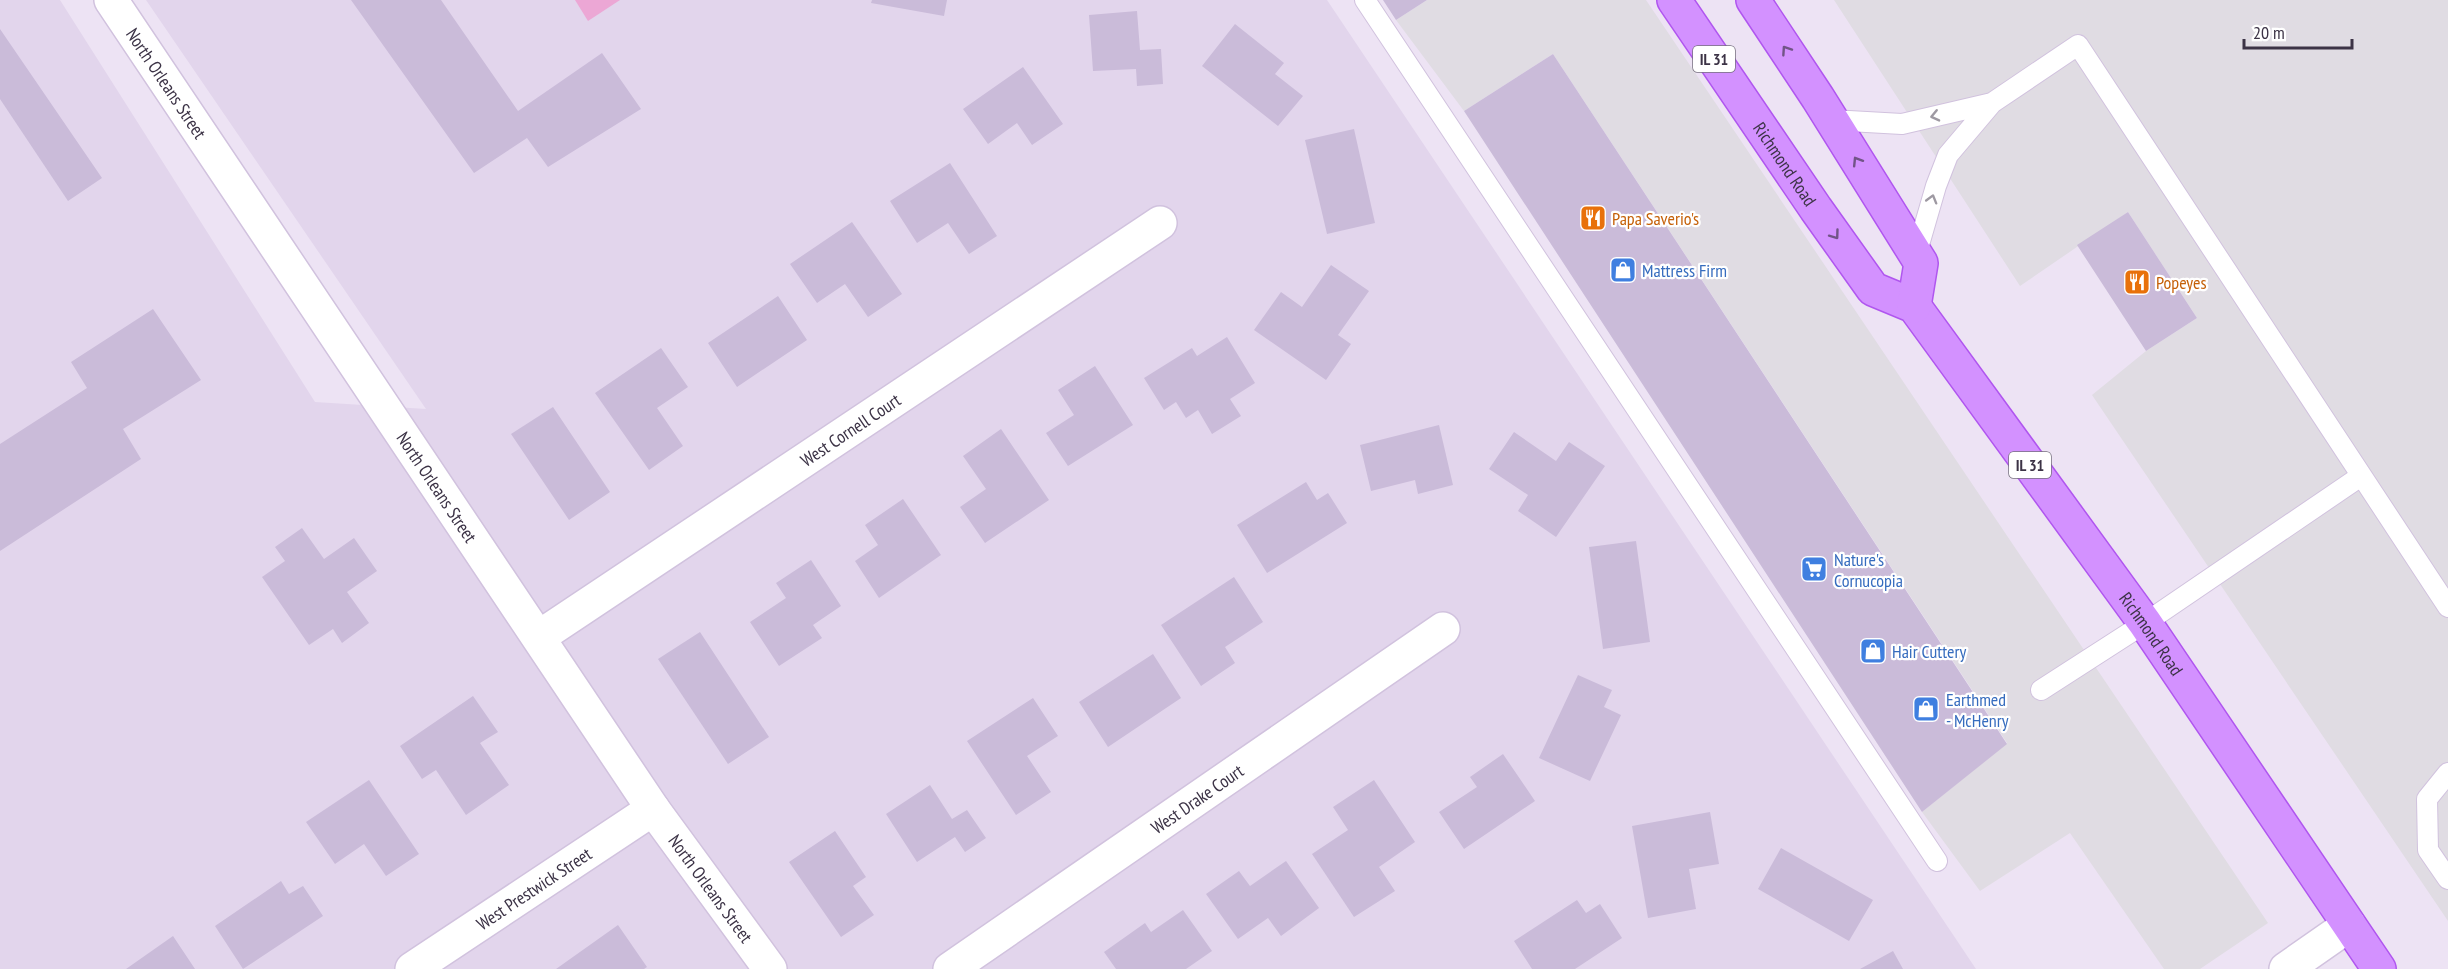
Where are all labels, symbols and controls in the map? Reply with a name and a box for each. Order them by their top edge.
scale bar [2244,12,2352,50]
text: 20 m [2253,21,2285,44]
street label: North Orleans Street [121,23,212,143]
one-way arrow [1782,45,1793,56]
road number: IL 31 [1693,46,1735,72]
one-way arrow [1930,109,1940,122]
street label: Richmond Road [1749,117,1822,210]
one-way arrow [1853,157,1865,167]
one-way arrow [1925,194,1937,205]
restaurant icon: Papa Saverio's [1578,203,1608,233]
place label: Papa Saverio's [1612,207,1699,230]
one-way arrow [1827,229,1838,240]
shop icon: Mattress Firm [1608,255,1638,285]
place label: Mattress Firm [1642,259,1727,282]
restaurant icon: Popeyes [2122,267,2152,297]
place label: Popeyes [2156,271,2207,294]
street label: West Cornell Court [796,388,905,471]
street label: North Orleans Street [392,427,482,547]
road number: IL 31 [2009,452,2051,478]
place label: Nature's Cornucopia [1834,548,1903,592]
supermarket icon: Nature's Cornucopia [1799,554,1829,584]
street label: Richmond Road [2115,587,2189,680]
shop icon: Hair Cuttery [1858,636,1888,666]
place label: Hair Cuttery [1892,640,1966,663]
place label: Earthmed - McHenry [1946,688,2009,732]
shop icon: Earthmed - McHenry [1911,694,1941,724]
street label: West Drake Court [1146,759,1248,839]
street label: North Orleans Street [664,830,758,947]
street label: West Prestwick Street [472,842,596,935]

